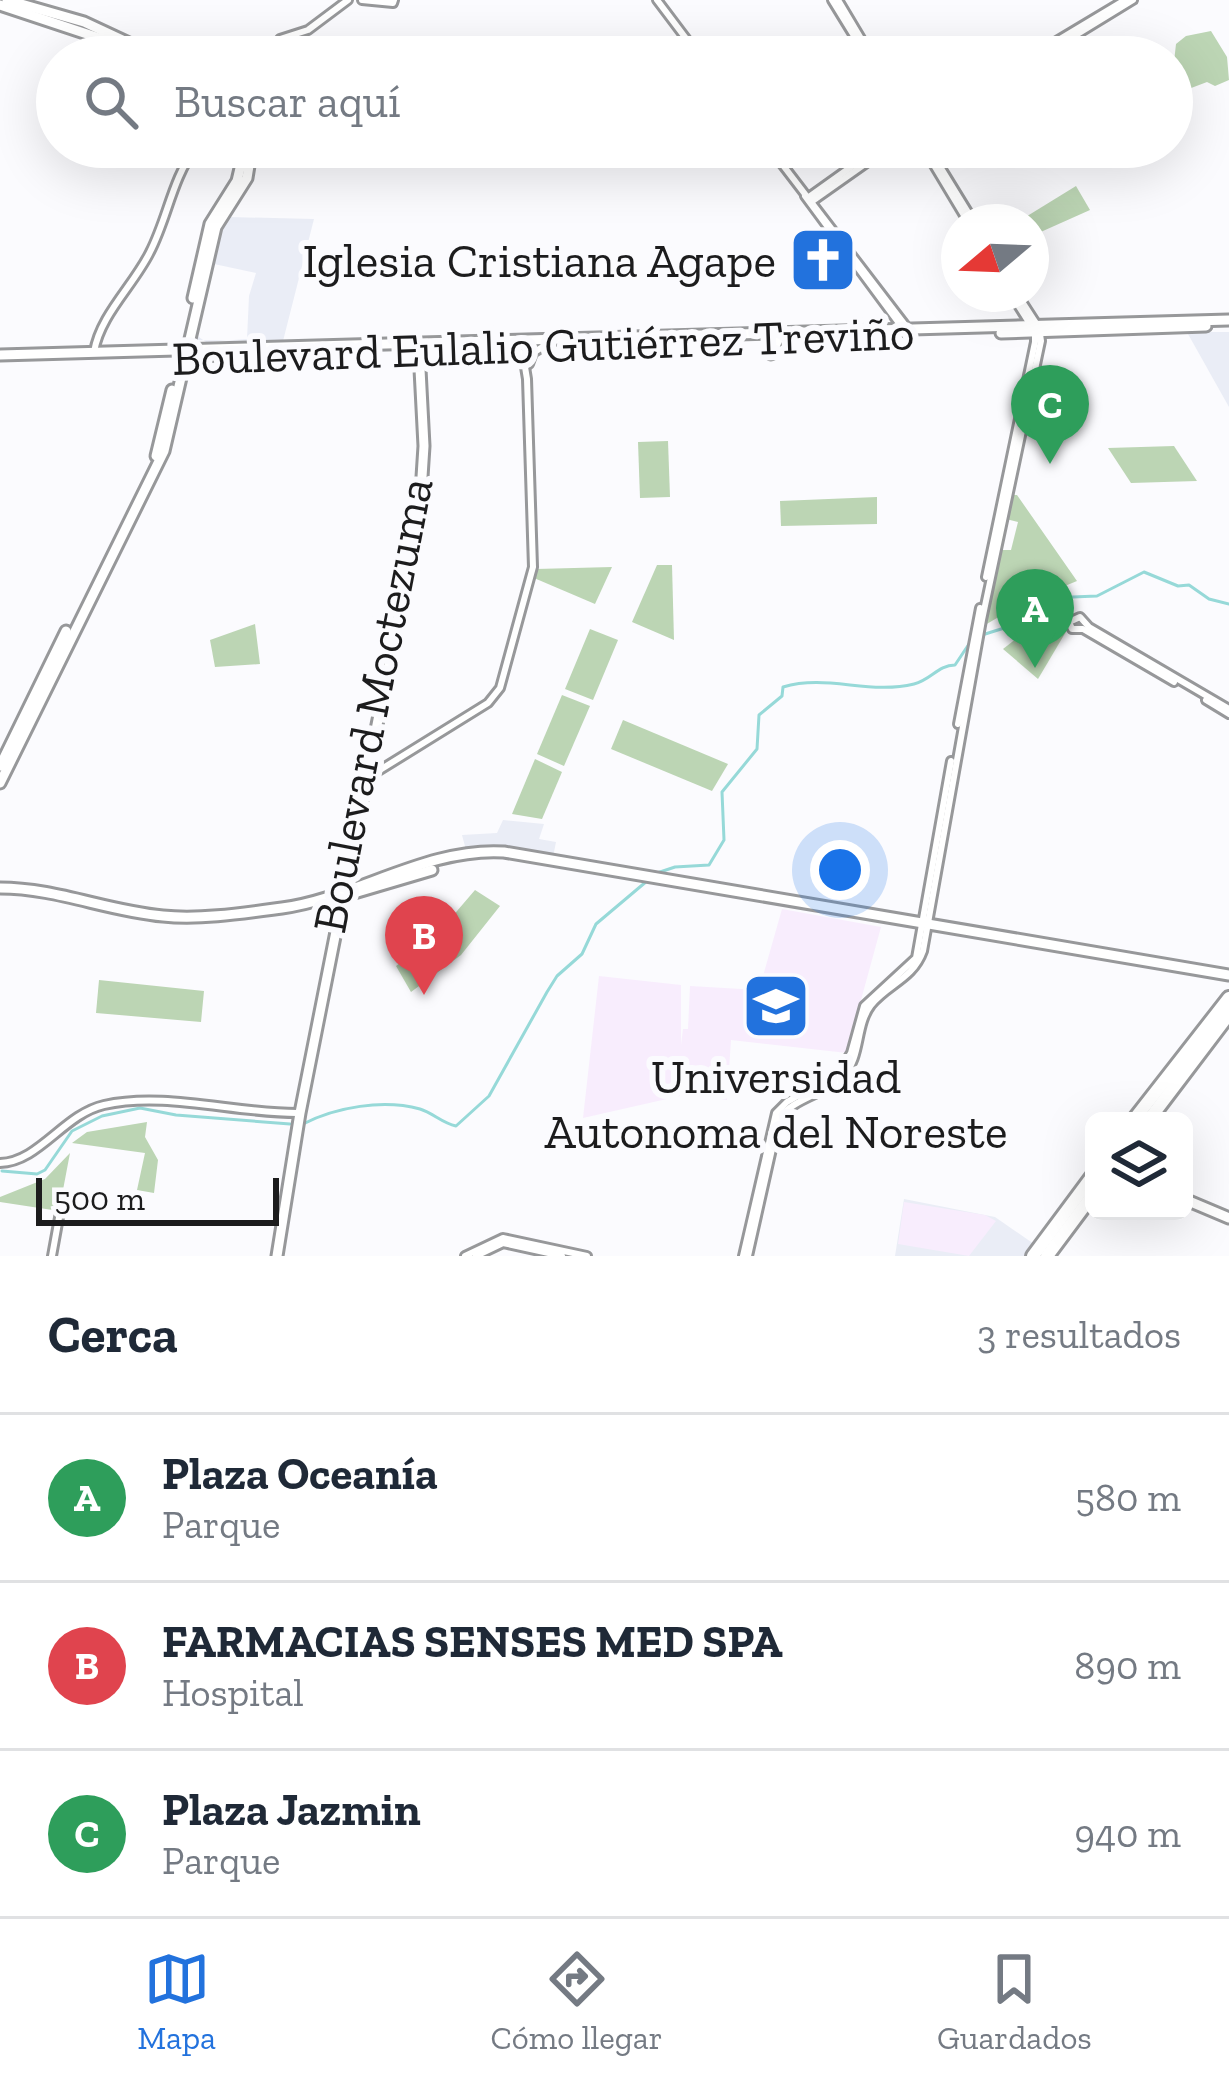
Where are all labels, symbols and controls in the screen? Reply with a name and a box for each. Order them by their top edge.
search box [36,36,1193,168]
icon: search [78,69,144,135]
text: Buscar aquí [174,75,401,129]
north arrow [941,204,1049,312]
church icon: Iglesia Cristiana Agape [788,225,858,295]
place label: Iglesia Cristiana Agape [302,232,776,289]
street label: Boulevard Eulalio Gutiérrez Treviño [171,304,915,387]
pin: C [1011,365,1089,464]
street label: Boulevard Moctezuma [300,473,444,937]
pin: A [996,569,1074,668]
your location [810,840,870,900]
pin: B [385,896,463,995]
school or university icon: Universidad Autonoma del Noreste [741,971,811,1041]
place label: Universidad Autonoma del Noreste [545,1048,1007,1160]
map controls [1085,1112,1193,1220]
button: layers [1085,1112,1193,1220]
scale bar [36,1172,279,1225]
text: 500 m [54,1179,145,1218]
text: Cerca [48,1304,178,1365]
text: 3 resultados [977,1311,1181,1358]
text: Plaza Oceanía [162,1447,438,1501]
text: A [74,1474,100,1521]
text: 580 m [1075,1474,1181,1521]
text: Parque [162,1501,280,1548]
text: FARMACIAS SENSES MED SPA [162,1615,782,1669]
text: B [75,1642,99,1689]
text: 890 m [1074,1642,1181,1689]
text: Hospital [162,1669,304,1716]
text: Plaza Jazmin [162,1783,421,1837]
text: C [74,1810,100,1857]
text: 940 m [1074,1810,1181,1857]
text: Parque [162,1837,280,1884]
tab: Mapa [137,1946,216,2057]
tab: Cómo llegar [491,1946,663,2057]
tab: Guardados [937,1946,1092,2057]

